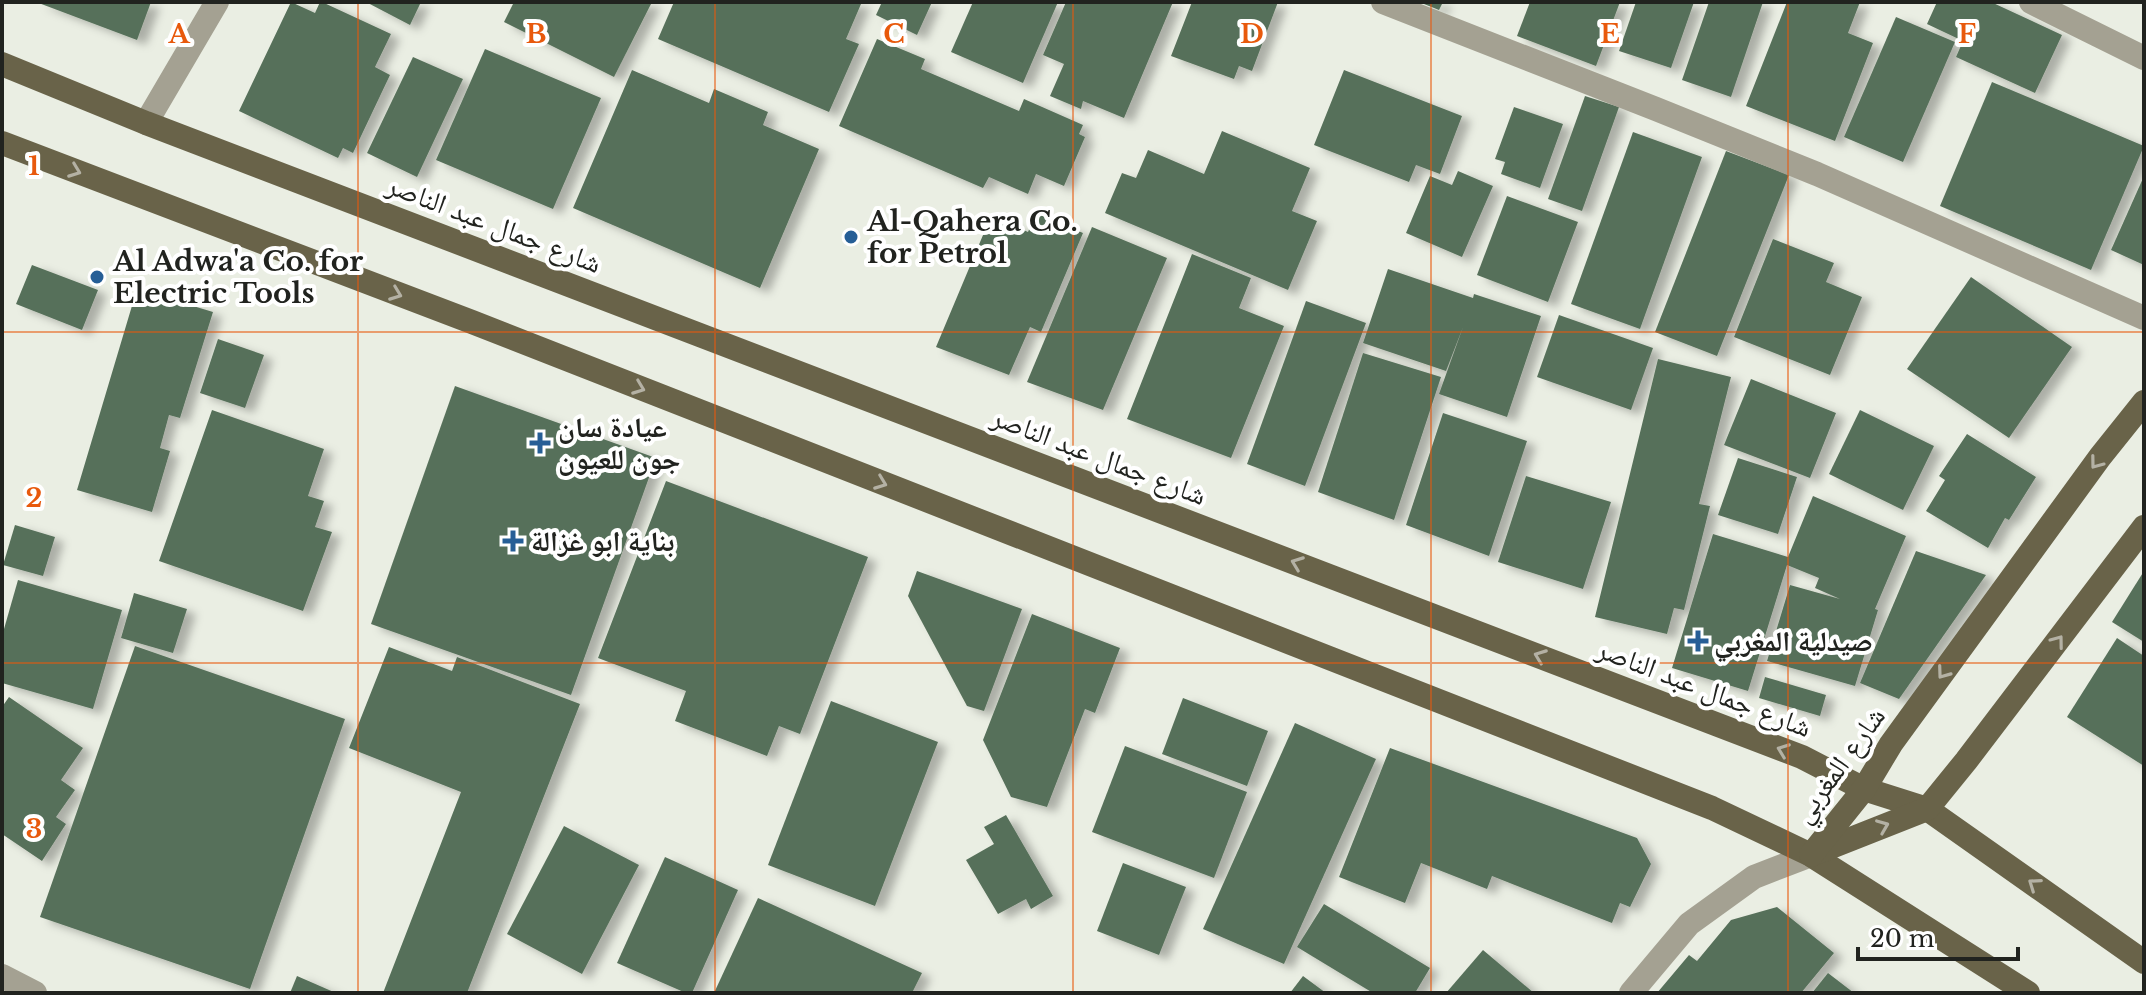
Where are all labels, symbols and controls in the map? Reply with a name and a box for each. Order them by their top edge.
text: A [167,18,190,50]
text: B [526,18,546,50]
text: C [883,18,905,50]
text: D [1240,18,1264,50]
text: E [1600,18,1620,50]
text: F [1958,18,1976,50]
text: 1 [28,150,40,182]
one-way arrow [67,161,81,178]
street label: شارع جمال عبد الناصر [381,167,606,281]
place label: Al-Qahera Co. for Petrol [866,204,1078,271]
marker: Al-Qahera Co. for Petrol [842,228,860,246]
place label: Al Adwa'a Co. for Electric Tools [112,244,363,311]
marker: Al Adwa'a Co. for Electric Tools [88,268,106,286]
one-way arrow [388,284,402,300]
one-way arrow [631,378,645,395]
street label: شارع جمال عبد الناصر [986,399,1211,513]
place label: عيادة سان جون للعيون [558,410,680,477]
marker: عيادة سان جون للعيون [529,432,551,454]
one-way arrow [2091,454,2105,469]
one-way arrow [873,473,887,489]
text: 2 [26,482,42,514]
place label: بناية ابو غزالة [531,524,674,559]
marker: بناية ابو غزالة [502,530,524,552]
one-way arrow [1291,556,1305,573]
place label: صيدلية المغربي [1714,624,1873,663]
street label: شارع جمال عبد الناصر [1591,631,1816,745]
marker: صيدلية المغربي [1689,632,1707,650]
one-way arrow [2048,635,2062,649]
one-way arrow [1534,649,1548,666]
one-way arrow [1938,665,1952,679]
street label: شارع المغربي [1785,700,1897,833]
one-way arrow [1777,743,1791,760]
text: 3 [26,813,42,845]
one-way arrow [1875,819,1889,836]
one-way arrow [2029,879,2043,894]
scale bar [1858,911,2018,961]
text: 20 m [1870,924,1935,953]

